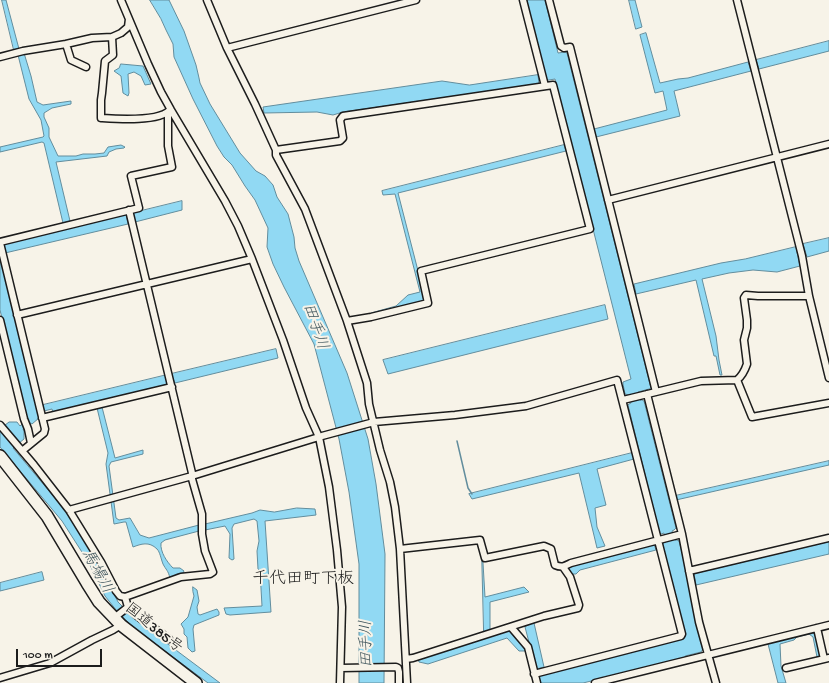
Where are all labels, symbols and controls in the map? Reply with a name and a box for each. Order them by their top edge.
water label: 田手川 [297,301,331,353]
water label: 馬場川 [76,546,116,598]
district label: 千代田町下板 [252,570,354,590]
street label: 国道385号 [121,600,185,658]
water label: 田手川 [358,620,378,668]
scale bar [18,641,104,667]
text: 100 m [23,649,53,663]

